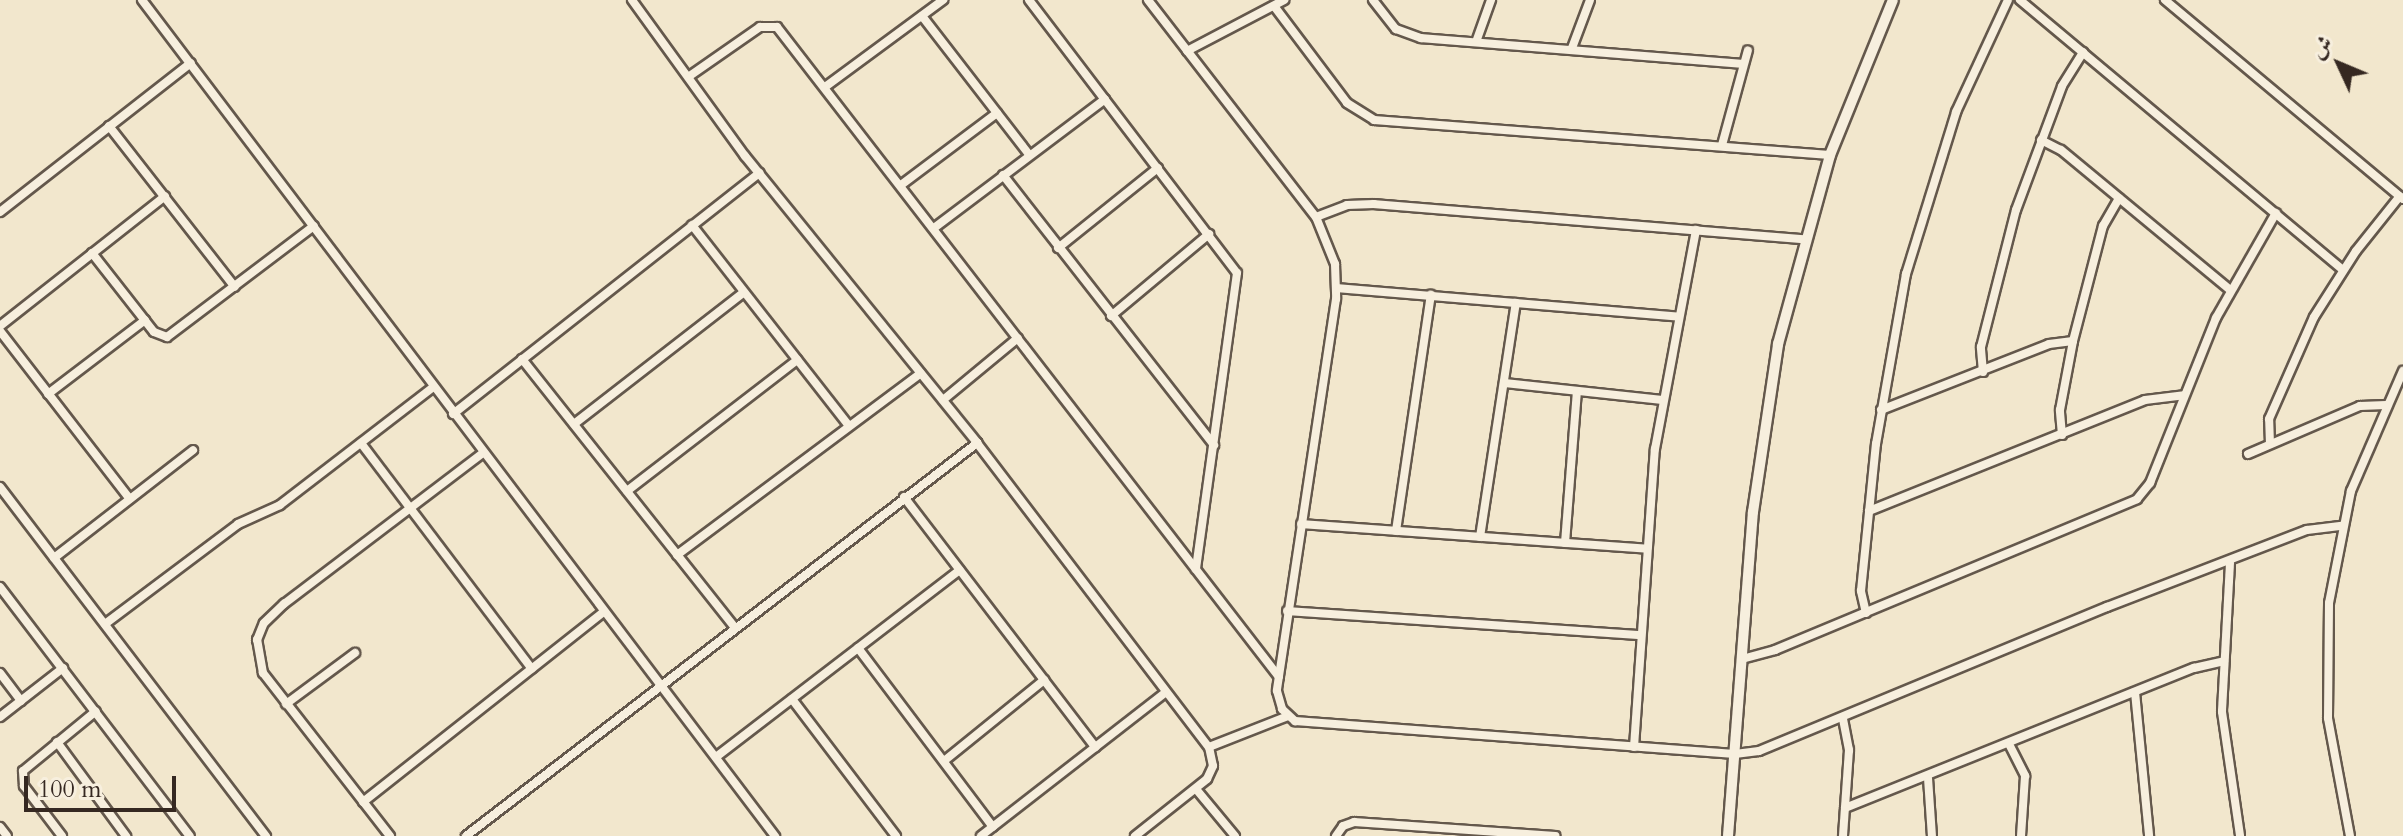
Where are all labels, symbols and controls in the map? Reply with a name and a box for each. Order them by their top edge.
north arrow [2299,24,2379,104]
text: ش [2303,29,2340,66]
scale bar [28,760,180,810]
text: 100 m [38,773,102,806]

